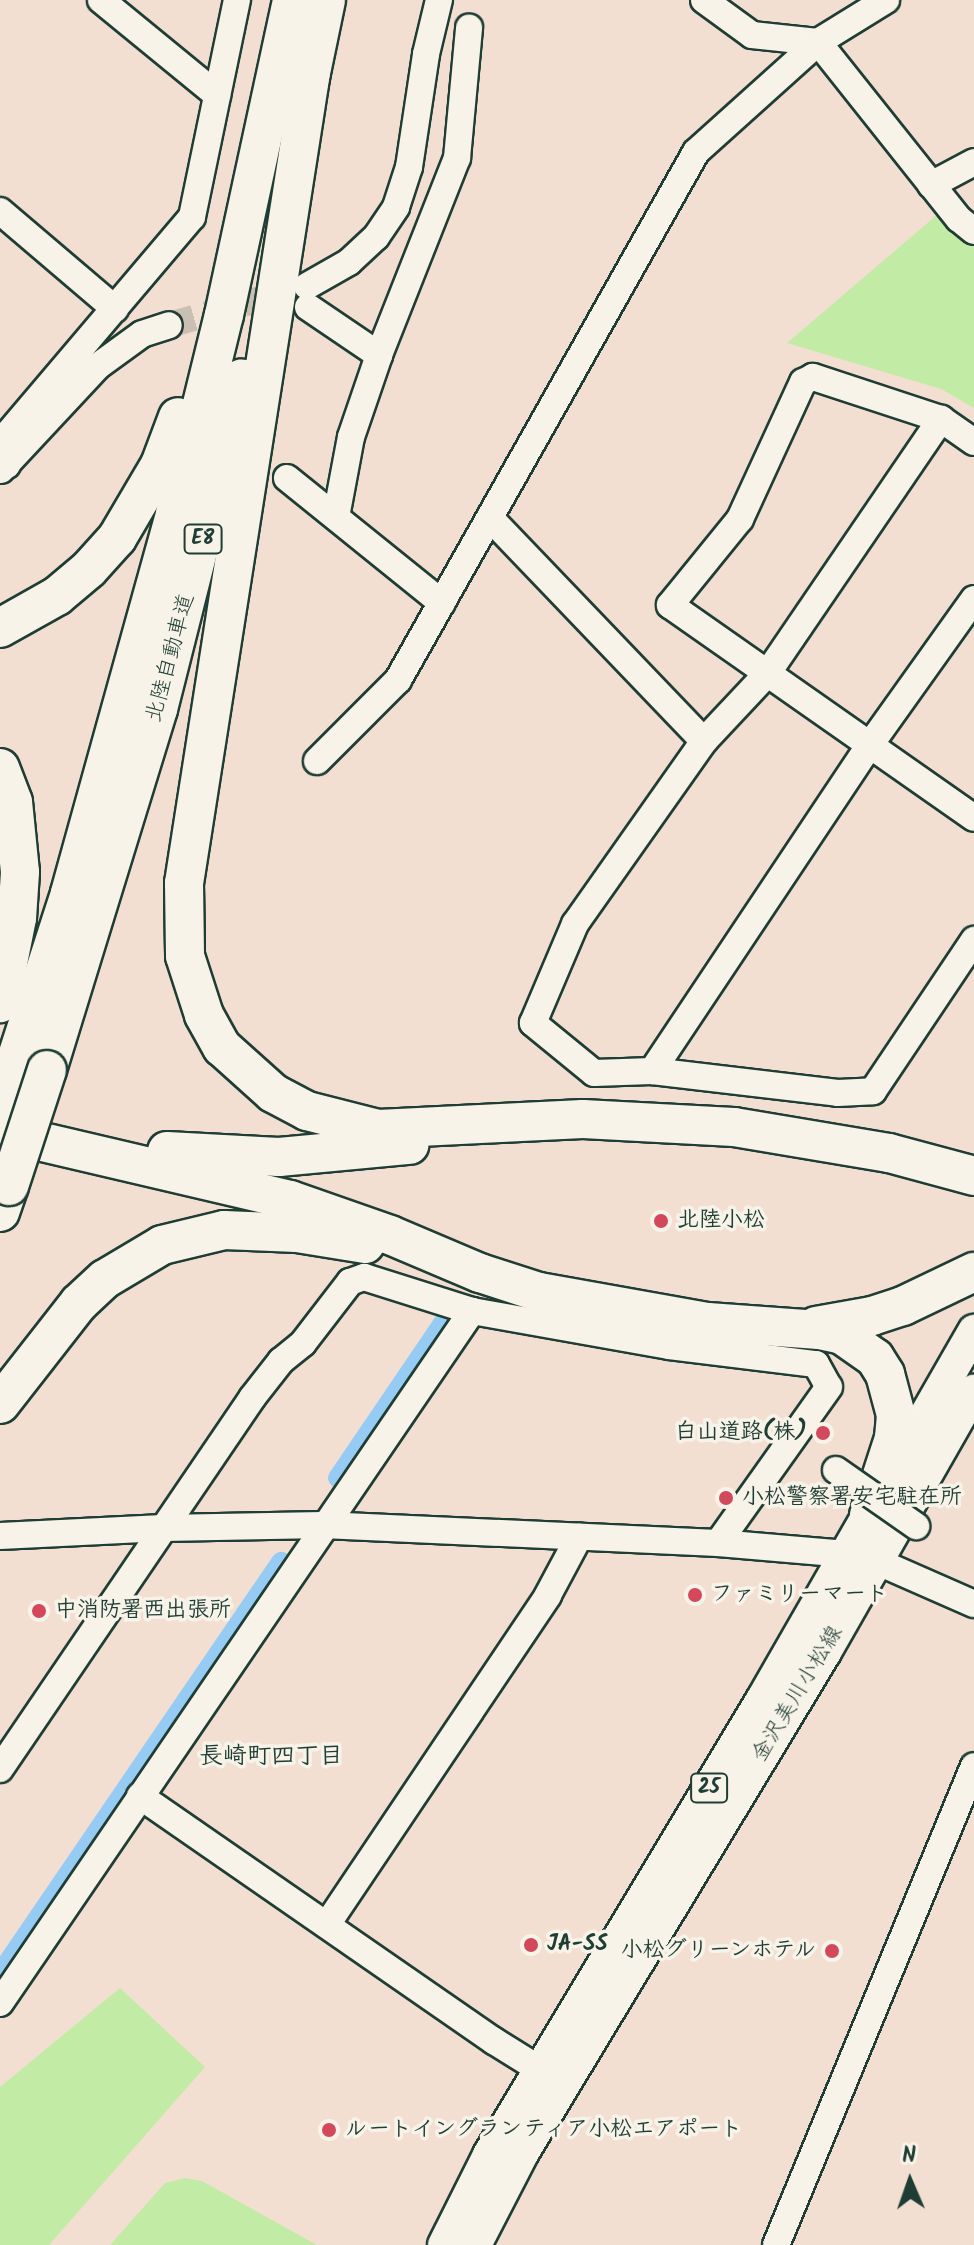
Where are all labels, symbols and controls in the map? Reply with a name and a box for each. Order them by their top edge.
road number: E8 [183,523,223,555]
street label: 北陸自動車道 [141,591,201,725]
place label: 北陸小松 [677,1208,765,1234]
marker: 北陸小松 [652,1212,670,1230]
place label: 白山道路(株) [675,1420,807,1446]
marker: 白山道路(株) [814,1424,832,1442]
place label: 小松警察署安宅駐在所 [742,1485,962,1511]
marker: 小松警察署安宅駐在所 [717,1489,735,1507]
place label: ファミリーマート [711,1582,887,1608]
marker: ファミリーマート [686,1586,704,1604]
place label: 中消防署西出張所 [55,1598,231,1624]
marker: 中消防署西出張所 [30,1602,48,1620]
street label: 金沢美川小松線 [747,1621,849,1767]
district label: 長崎町四丁目 [199,1743,343,1771]
road number: 25 [689,1772,729,1804]
place label: JA-SS [547,1932,608,1958]
marker: JA-SS [522,1936,540,1954]
place label: 小松グリーンホテル [618,1938,816,1964]
marker: 小松グリーンホテル [823,1942,841,1960]
place label: ルートイングランティア小松エアポート [345,2117,742,2143]
marker: ルートイングランティア小松エアポート [320,2121,338,2139]
text: N [902,2139,917,2174]
north arrow [870,2141,950,2221]

